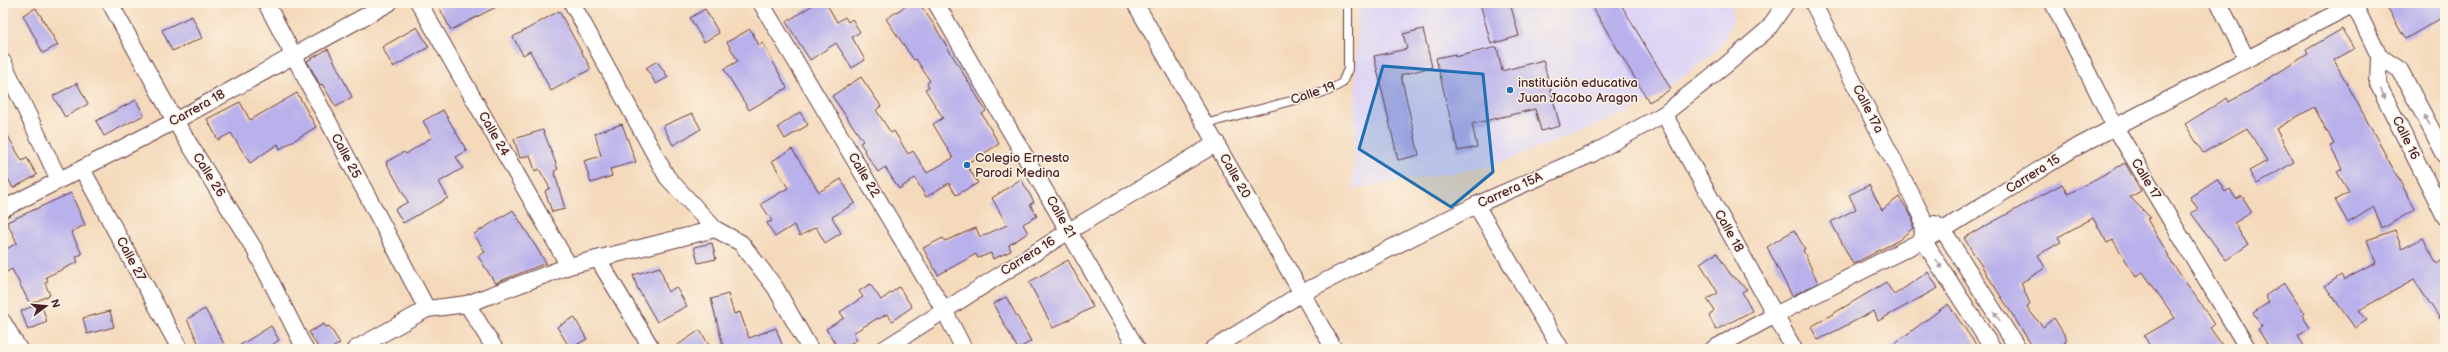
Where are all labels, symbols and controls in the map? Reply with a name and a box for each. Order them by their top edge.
place label: institución educativa Juan Jacobo Aragon [1518,75,1638,106]
street label: Calle 19 [1289,78,1337,108]
street label: Calle 17a [1849,82,1887,136]
marker: institución educativa Juan Jacobo Aragon [1505,85,1515,95]
street label: Carrera 18 [166,86,228,130]
one-way arrow [2380,88,2387,100]
street label: Calle 24 [475,109,513,159]
street label: Calle 16 [2389,114,2423,162]
one-way arrow [2423,114,2430,126]
street label: Calle 25 [328,131,364,181]
street label: Calle 26 [189,150,229,200]
street label: Calle 22 [845,150,884,200]
place label: Colegio Ernesto Parodi Medina [975,150,1069,181]
street label: Calle 20 [1216,151,1254,201]
street label: Carrera 15 [2003,151,2063,197]
street label: Calle 17 [2128,156,2165,203]
marker: Colegio Ernesto Parodi Medina [962,160,972,170]
street label: Carrera 15A [1475,169,1545,211]
street label: Calle 21 [1043,193,1079,241]
street label: Calle 18 [1711,207,1747,255]
street label: Carrera 16 [998,233,1058,279]
street label: Calle 27 [113,234,150,284]
one-way arrow [1935,259,1943,269]
north arrow [26,286,66,326]
text: N [48,298,63,309]
one-way arrow [1994,310,2001,322]

